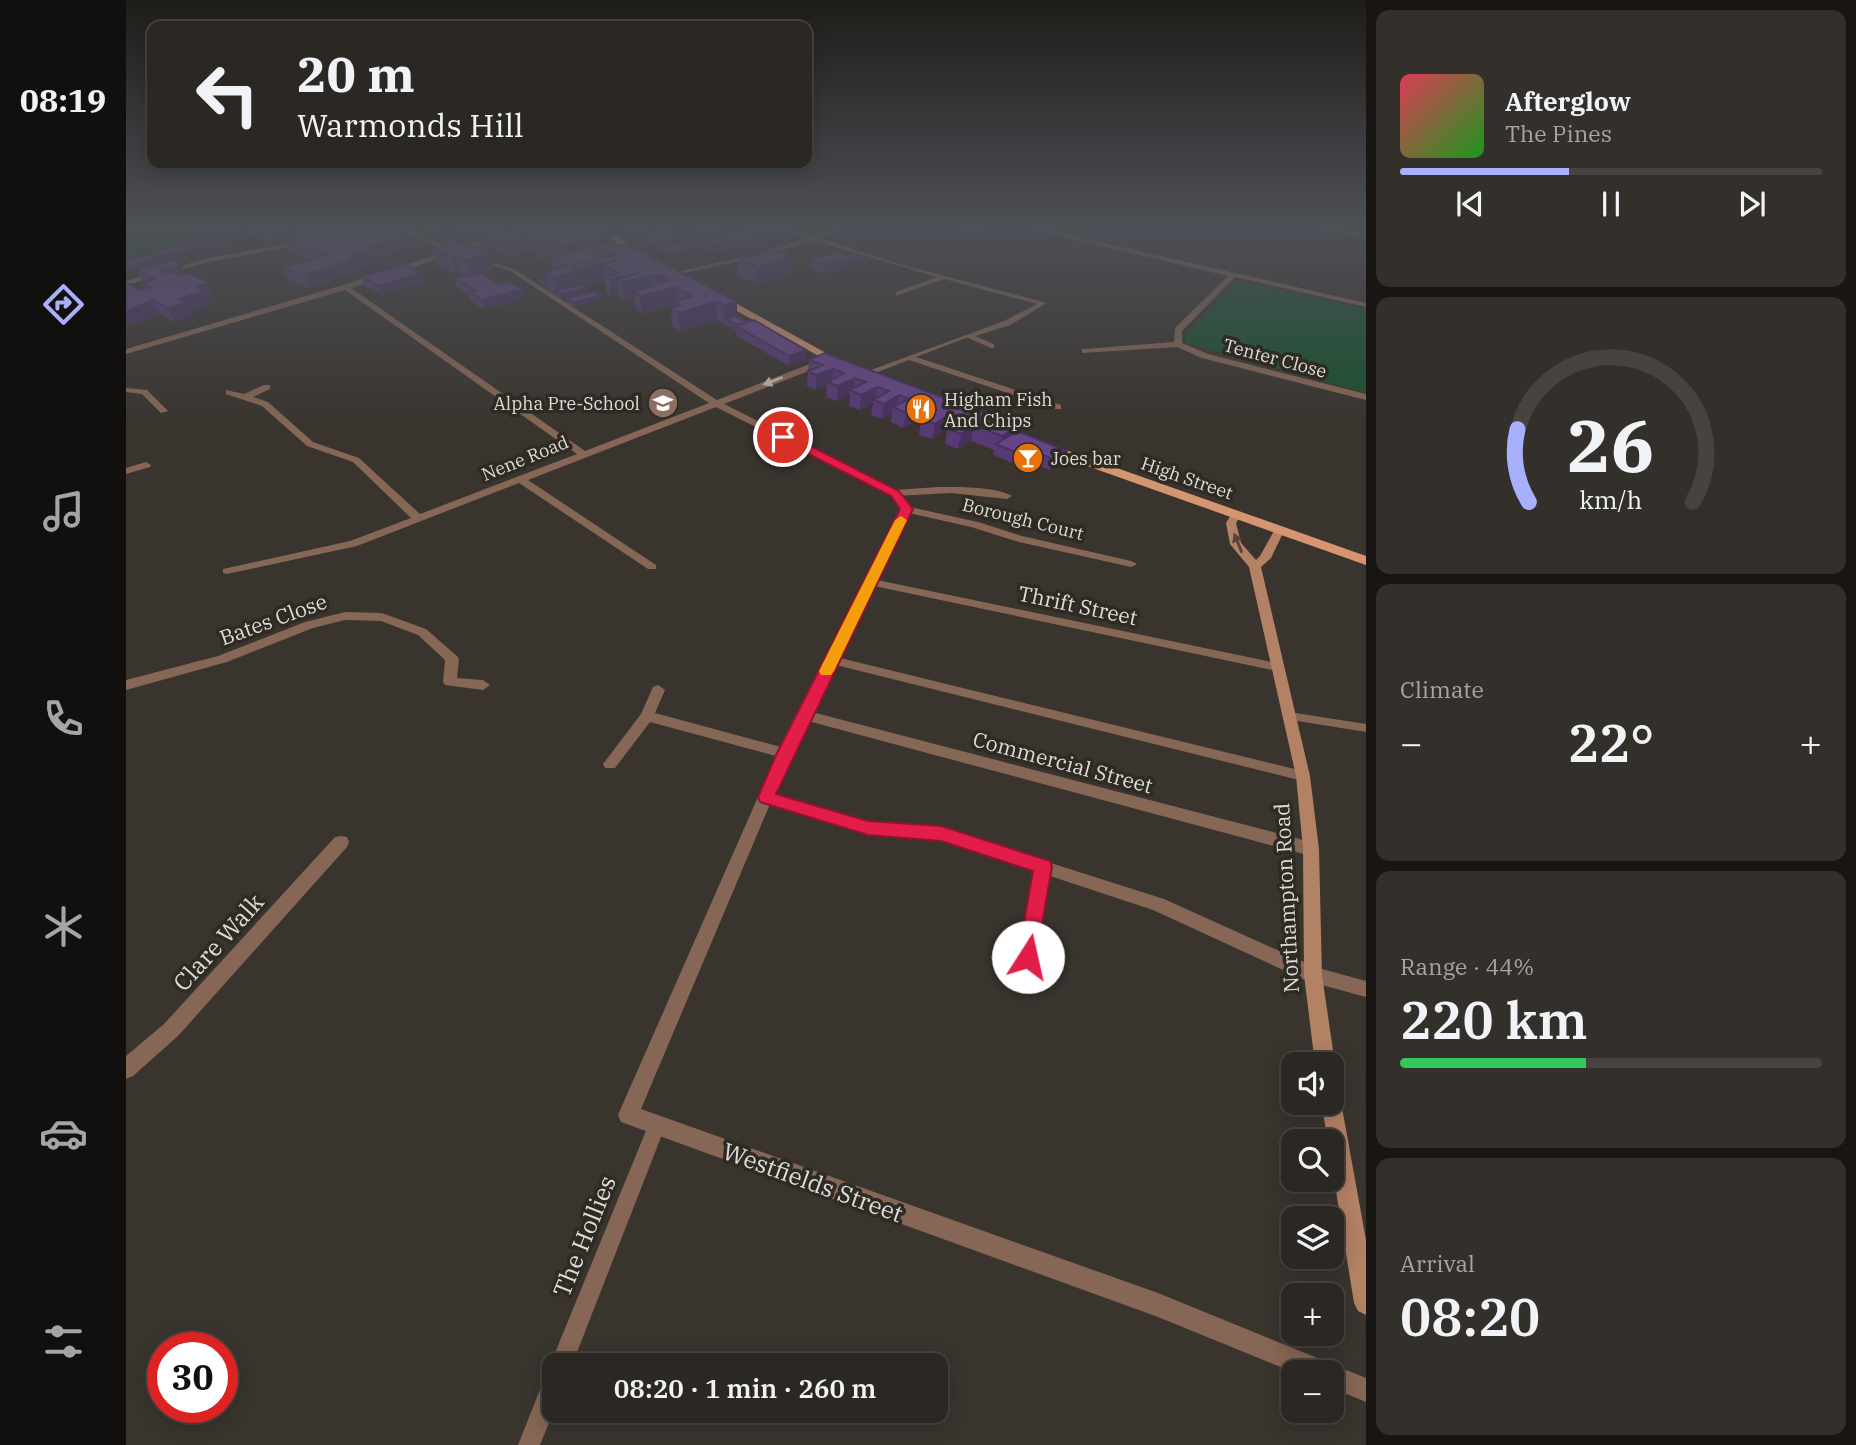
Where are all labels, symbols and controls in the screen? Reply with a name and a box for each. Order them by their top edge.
text: 20 m [297,42,415,105]
icon: left [182,49,273,140]
text: 08:19 [20,79,106,121]
text: Afterglow [1505,84,1631,118]
text: Warmonds Hill [297,104,524,146]
text: The Pines [1505,118,1612,148]
icon: previous [1451,185,1489,223]
icon: pause [1592,185,1630,223]
icon: next [1733,185,1771,223]
icon: directions [39,280,88,329]
street label: Tenter Close [1221,333,1329,383]
one-way arrow [763,376,784,387]
school or university icon: Alpha Pre-School [646,386,680,420]
place label: Higham Fish And Chips [944,388,1053,432]
place label: Alpha Pre-School [494,392,640,415]
restaurant icon: Higham Fish And Chips [904,392,938,426]
text: 26 [1567,397,1655,492]
pin [753,407,813,467]
icon: arrive [764,418,802,456]
street label: Nene Road [478,430,572,486]
bar icon: Joes bar [1011,441,1045,475]
place label: Joes bar [1051,447,1121,470]
street label: High Street [1138,452,1236,504]
text: km/h [1579,482,1643,515]
icon: music [39,487,88,536]
street label: Borough Court [960,493,1086,545]
one-way arrow [1232,532,1243,553]
street label: Thrift Street [1016,579,1140,631]
street label: Bates Close [215,587,331,651]
text: Climate [1400,674,1484,704]
icon: phone [39,694,88,743]
text: 22° [1568,709,1654,776]
text: − [1400,718,1423,767]
text: + [1799,718,1822,767]
street label: Commercial Street [970,725,1156,799]
street label: Northampton Road [1267,802,1305,994]
street label: Clare Walk [166,886,270,998]
icon: climate [39,902,88,951]
position arrow [991,920,1065,994]
text: Range · 44% [1400,951,1534,981]
text: 220 km [1400,986,1588,1053]
map controls [1281,1052,1344,1423]
button: sound [1281,1052,1344,1115]
icon: car [39,1109,88,1158]
button: search [1281,1129,1344,1192]
street label: Westfields Street [718,1135,908,1229]
street label: The Hollies [545,1171,623,1301]
button: layers [1281,1206,1344,1269]
text: Arrival [1400,1248,1475,1278]
button: + [1281,1283,1344,1346]
text: 08:20 [1400,1283,1540,1350]
icon: filters [39,1317,88,1366]
speed limit sign: 30 [147,1332,238,1423]
button: − [1281,1360,1344,1423]
text: 08:20 · 1 min · 260 m [614,1371,876,1405]

